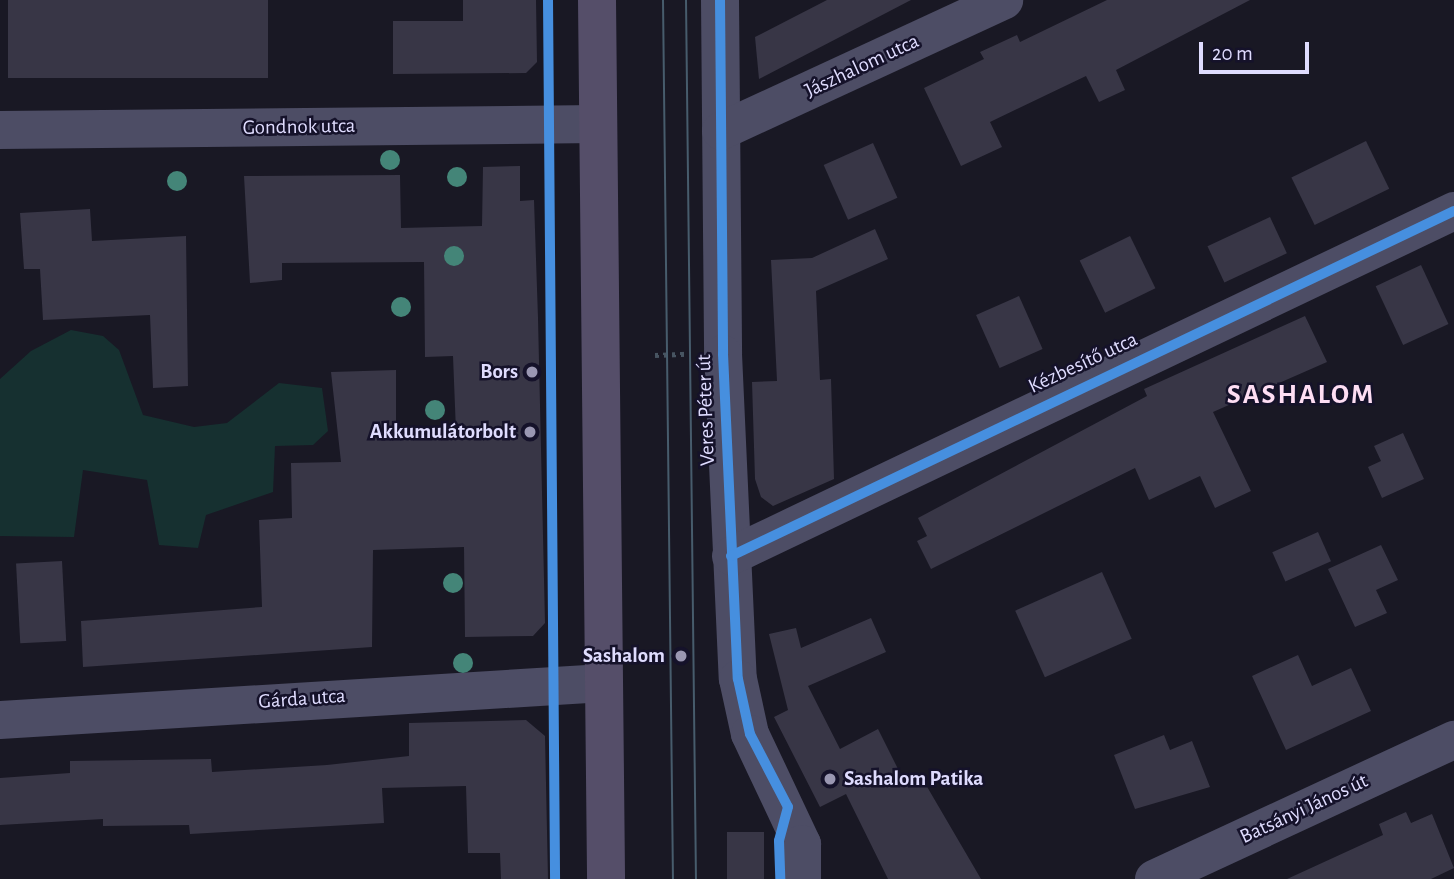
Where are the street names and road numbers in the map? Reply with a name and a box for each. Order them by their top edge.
street label: Jászhalom utca [801,29,923,103]
street label: Gondnok utca [242,113,356,141]
street label: Kézbesítő utca [1024,327,1142,399]
street label: Veres Péter út [691,354,721,466]
street label: Gárda utca [258,683,346,715]
street label: Batsányi János út [1236,768,1372,850]

